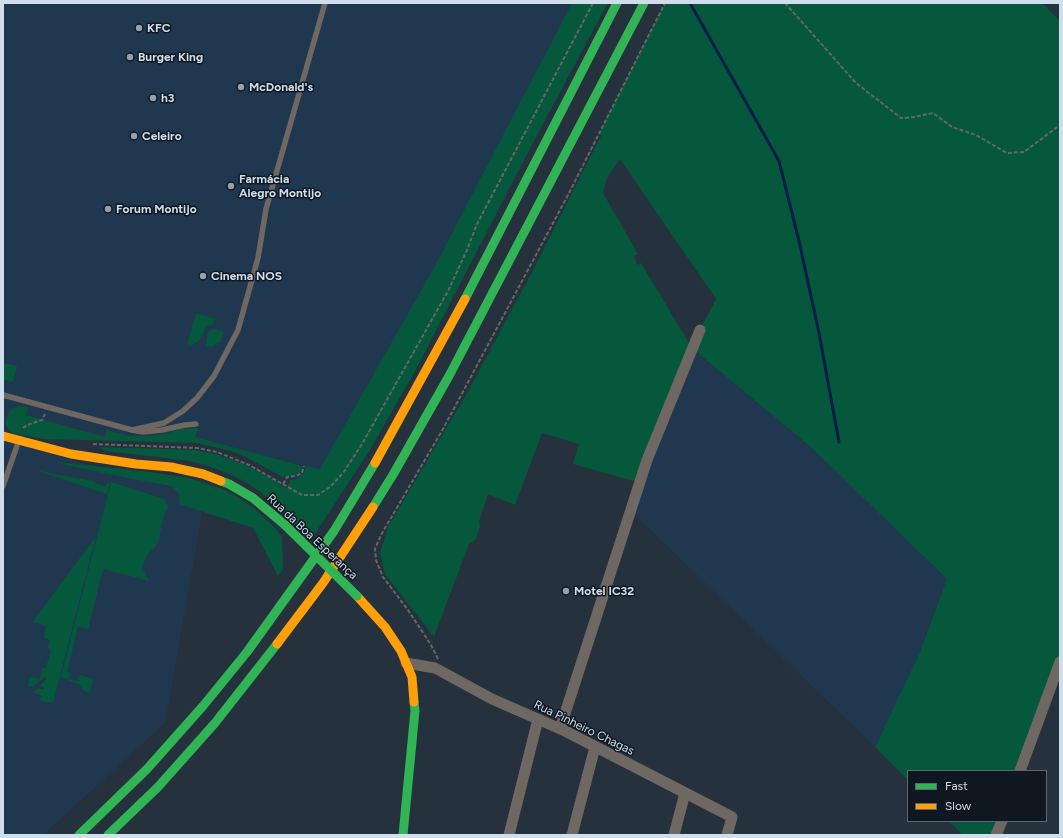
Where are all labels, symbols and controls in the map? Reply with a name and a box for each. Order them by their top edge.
place label: KFC [147,21,170,35]
marker: KFC [134,23,144,33]
place label: Burger King [138,50,203,64]
marker: Burger King [125,52,135,62]
place label: McDonald's [249,80,313,94]
marker: McDonald's [236,82,246,92]
place label: h3 [161,91,175,105]
marker: h3 [148,93,158,103]
place label: Celeiro [142,129,182,143]
marker: Celeiro [129,131,139,141]
place label: Farmácia Alegro Montijo [239,172,321,200]
marker: Farmácia Alegro Montijo [226,181,236,191]
place label: Forum Montijo [116,202,197,216]
marker: Forum Montijo [103,204,113,214]
place label: Cinema NOS [211,269,282,283]
marker: Cinema NOS [198,271,208,281]
street label: Rua da Boa Esperança [264,491,360,583]
place label: Motel IC32 [574,584,634,598]
marker: Motel IC32 [561,586,571,596]
street label: Rua Pinheiro Chagas [531,697,637,759]
legend [907,770,1047,822]
text: Fast [945,779,968,793]
text: Slow [945,799,971,813]

